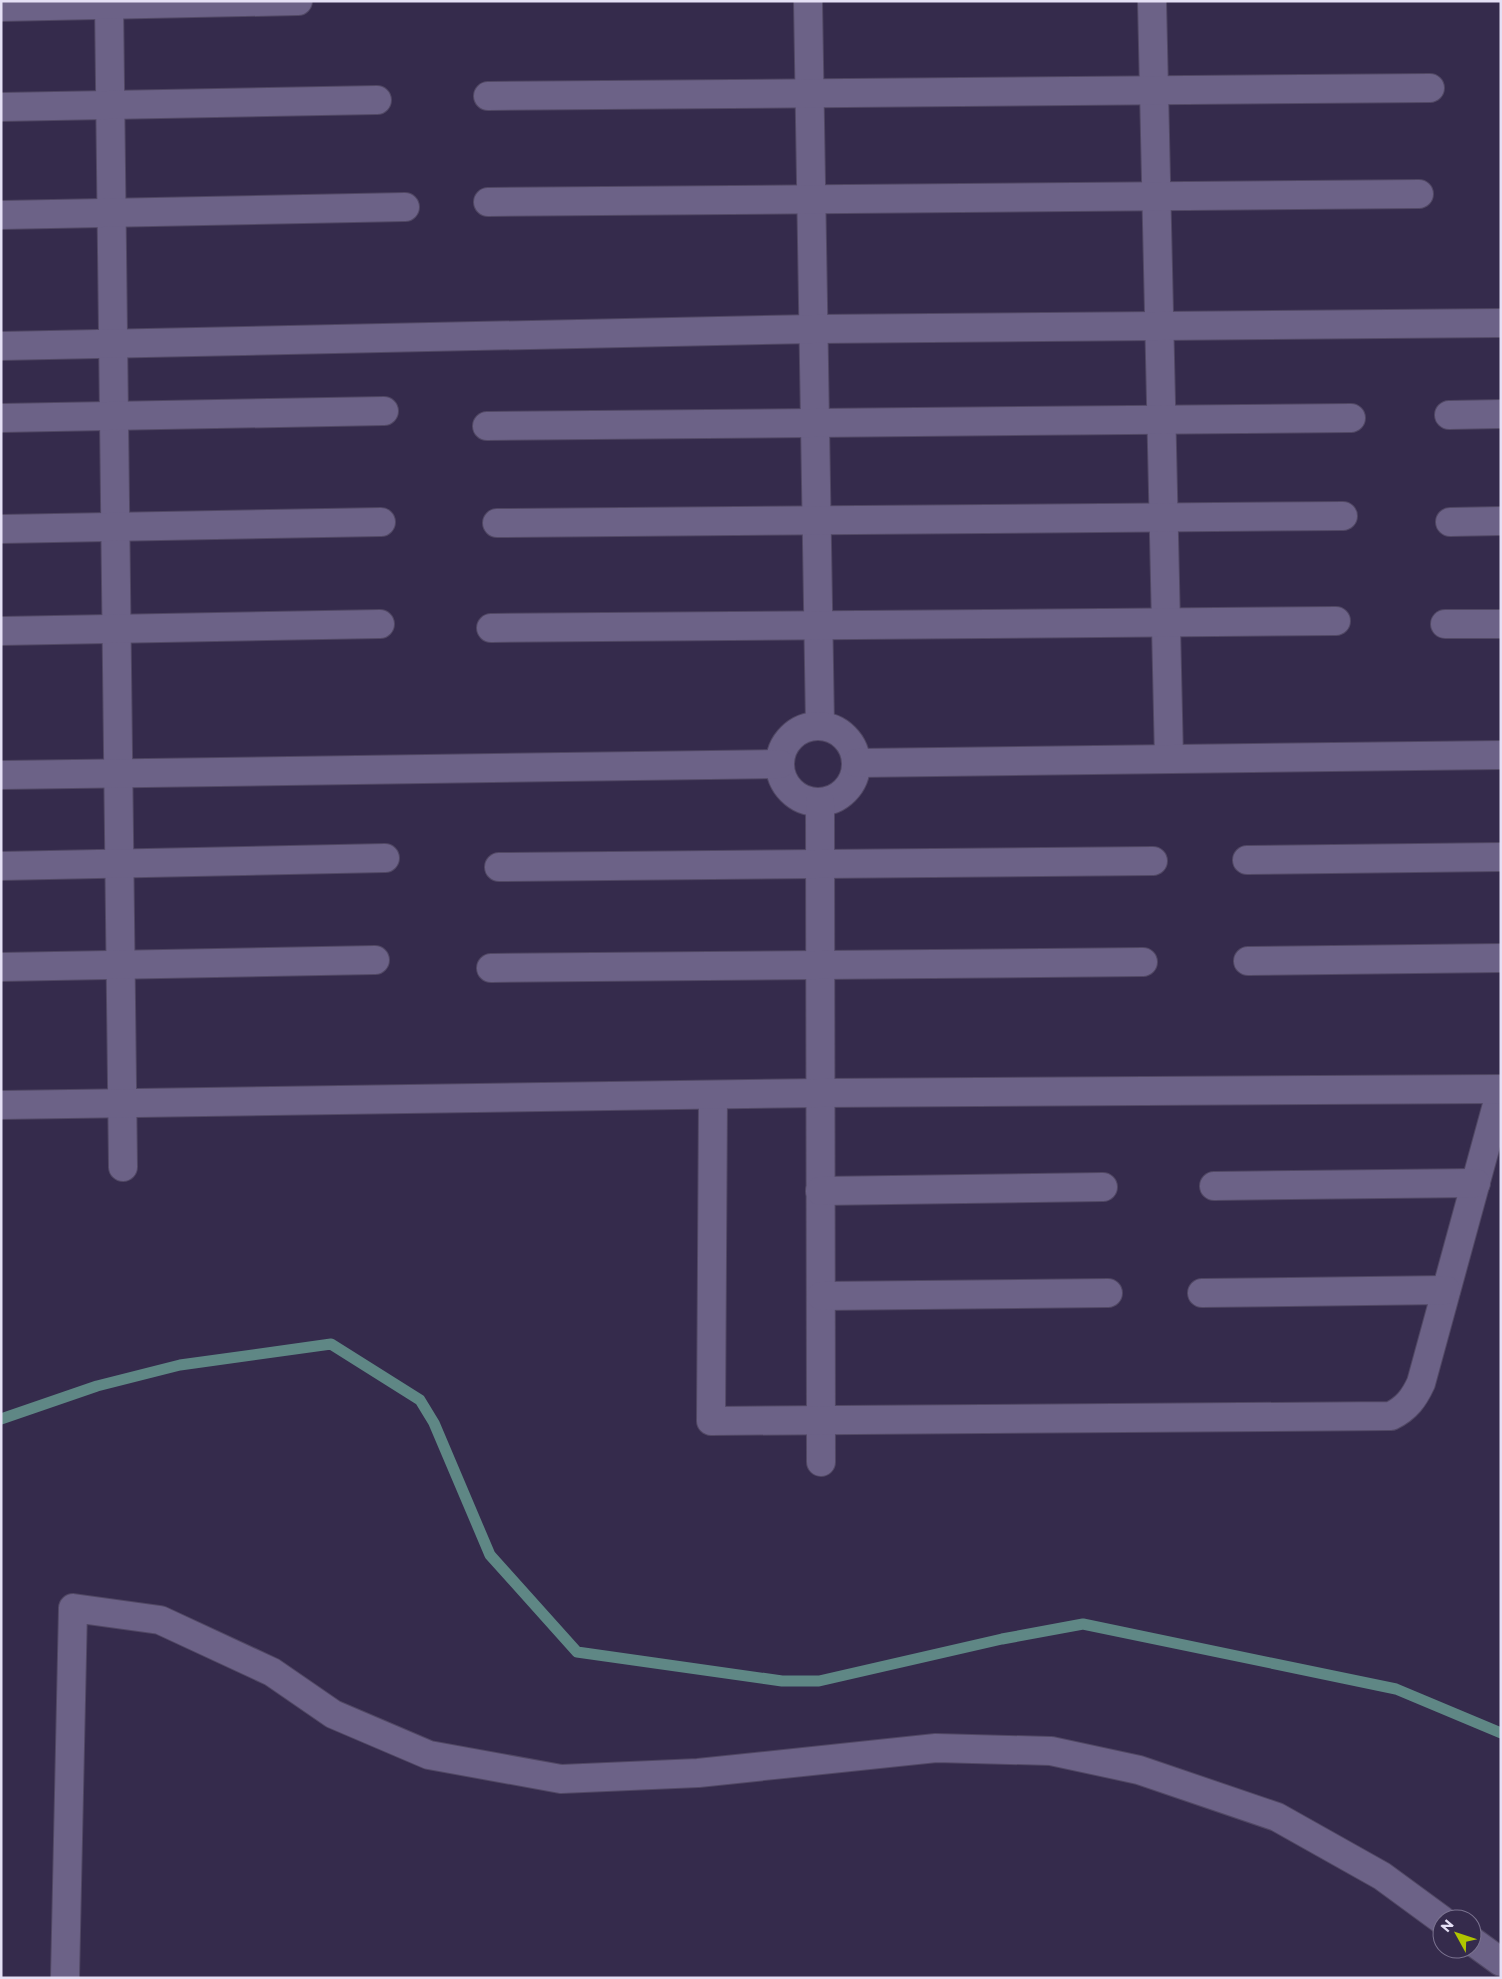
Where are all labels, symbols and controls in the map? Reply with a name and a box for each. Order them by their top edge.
north arrow [1432,1909,1482,1959]
text: N [1437,1916,1458,1936]

